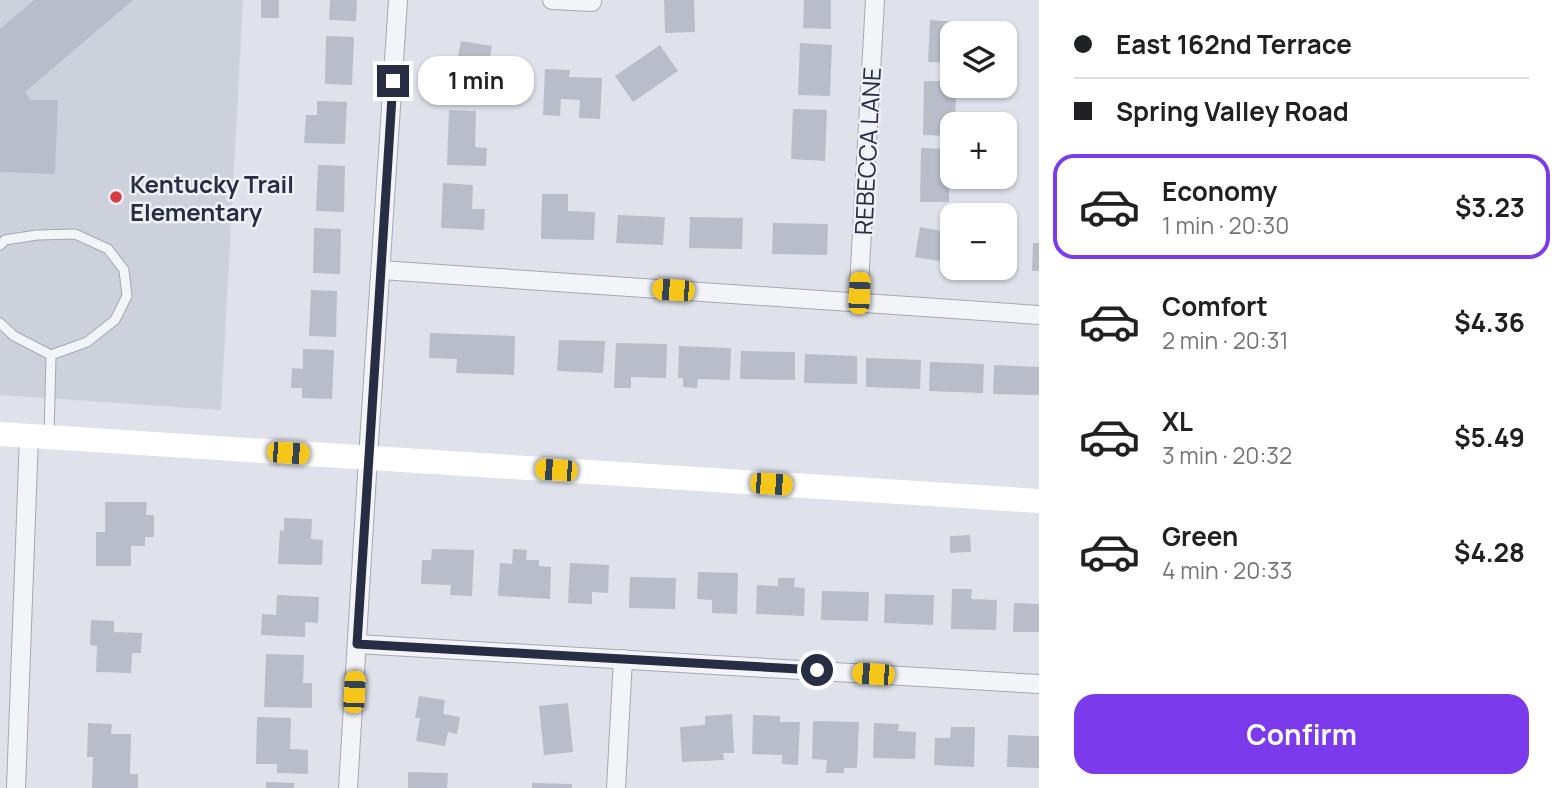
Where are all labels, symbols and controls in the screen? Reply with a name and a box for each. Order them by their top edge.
map controls [940,21,1017,280]
button: layers [940,21,1017,98]
text: East 162nd Terrace [1116,26,1352,62]
callout: 1 min [418,56,533,106]
text: 1 min [448,64,504,96]
route end [377,65,409,97]
street label: REBECCA LANE [846,66,888,236]
text: Spring Valley Road [1116,93,1349,129]
button: + [940,112,1017,189]
place label: Kentucky Trail Elementary [130,167,294,228]
text: Economy [1162,173,1277,209]
icon: car [1078,175,1141,238]
marker: Kentucky Trail Elementary [108,189,124,205]
text: $3.23 [1455,189,1525,225]
button: − [940,203,1017,280]
text: 1 min · 20:30 [1162,209,1289,241]
car [848,271,871,315]
car [652,278,695,302]
text: Comfort [1162,288,1268,324]
icon: car [1078,290,1141,353]
text: $4.36 [1454,304,1525,340]
text: 2 min · 20:31 [1162,324,1288,356]
text: XL [1162,403,1193,439]
icon: car [1078,405,1141,468]
text: $5.49 [1454,419,1525,455]
text: 3 min · 20:32 [1162,439,1292,471]
car [267,441,310,465]
car [535,458,578,482]
car [750,472,793,496]
text: Green [1162,518,1238,554]
icon: car [1078,520,1141,583]
text: $4.28 [1454,534,1525,570]
text: 4 min · 20:33 [1162,554,1293,586]
route start [801,654,833,686]
car [852,662,895,686]
car [343,670,366,714]
button: Confirm [1074,694,1529,774]

